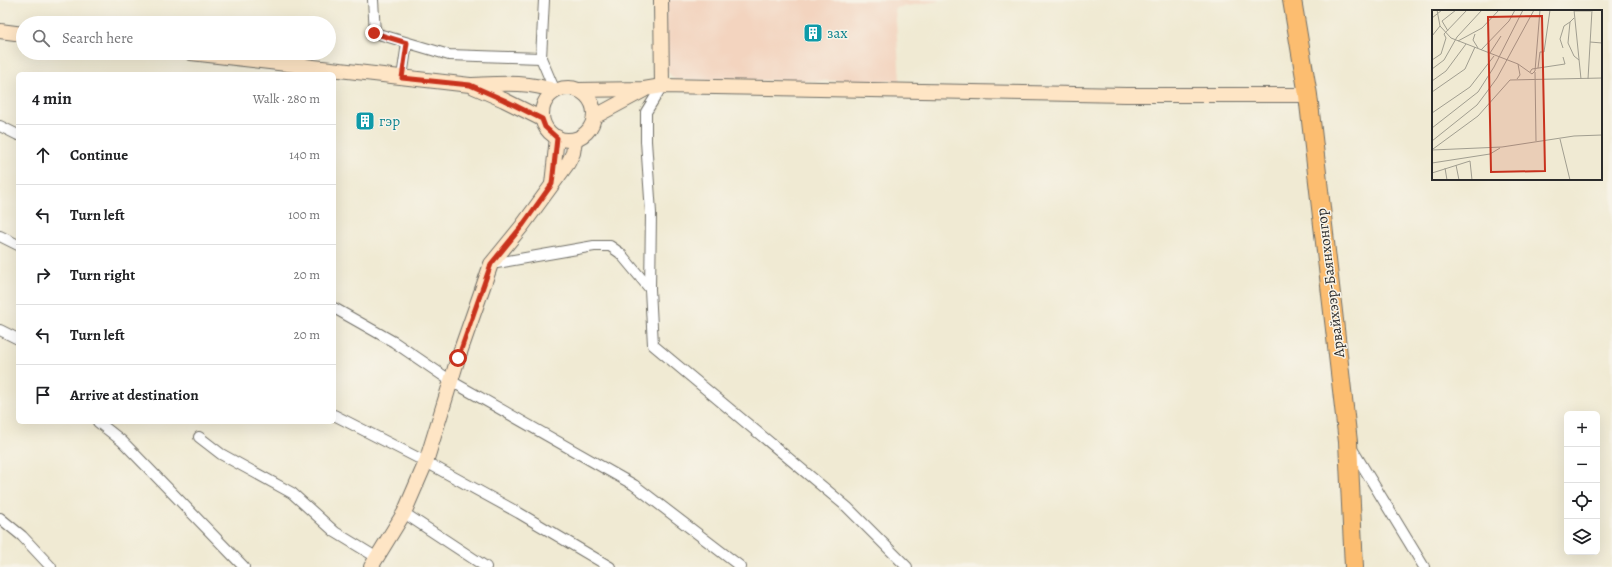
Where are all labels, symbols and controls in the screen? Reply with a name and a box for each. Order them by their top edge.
inset map [1432,10,1602,180]
search box [16,16,336,60]
building icon: зах [802,22,824,44]
place label: зах [827,23,848,43]
route end [365,24,383,42]
icon: search [30,27,52,49]
text: Search here [62,28,133,48]
text: 4 min [32,87,72,110]
text: Walk · 280 m [253,90,320,107]
building icon: гэр [354,110,376,132]
place label: гэр [379,111,400,131]
icon: ahead [32,144,54,166]
text: Continue [70,145,128,165]
text: 140 m [289,146,320,163]
icon: left [32,204,54,226]
text: Turn left [70,205,125,225]
text: 100 m [288,206,320,223]
street label: Арвайхээр-Баянхонгор [1311,207,1349,360]
icon: right [32,264,54,286]
text: Turn right [70,265,135,285]
text: 20 m [294,266,320,283]
icon: left [32,324,54,346]
text: Turn left [70,325,125,345]
text: 20 m [294,326,320,343]
route start [449,349,467,367]
icon: arrive [32,384,54,406]
text: Arrive at destination [70,385,199,405]
map controls [1564,411,1600,555]
button: + [1564,411,1600,447]
button: − [1564,447,1600,483]
button: locate [1564,483,1600,519]
button: layers [1564,519,1600,555]

